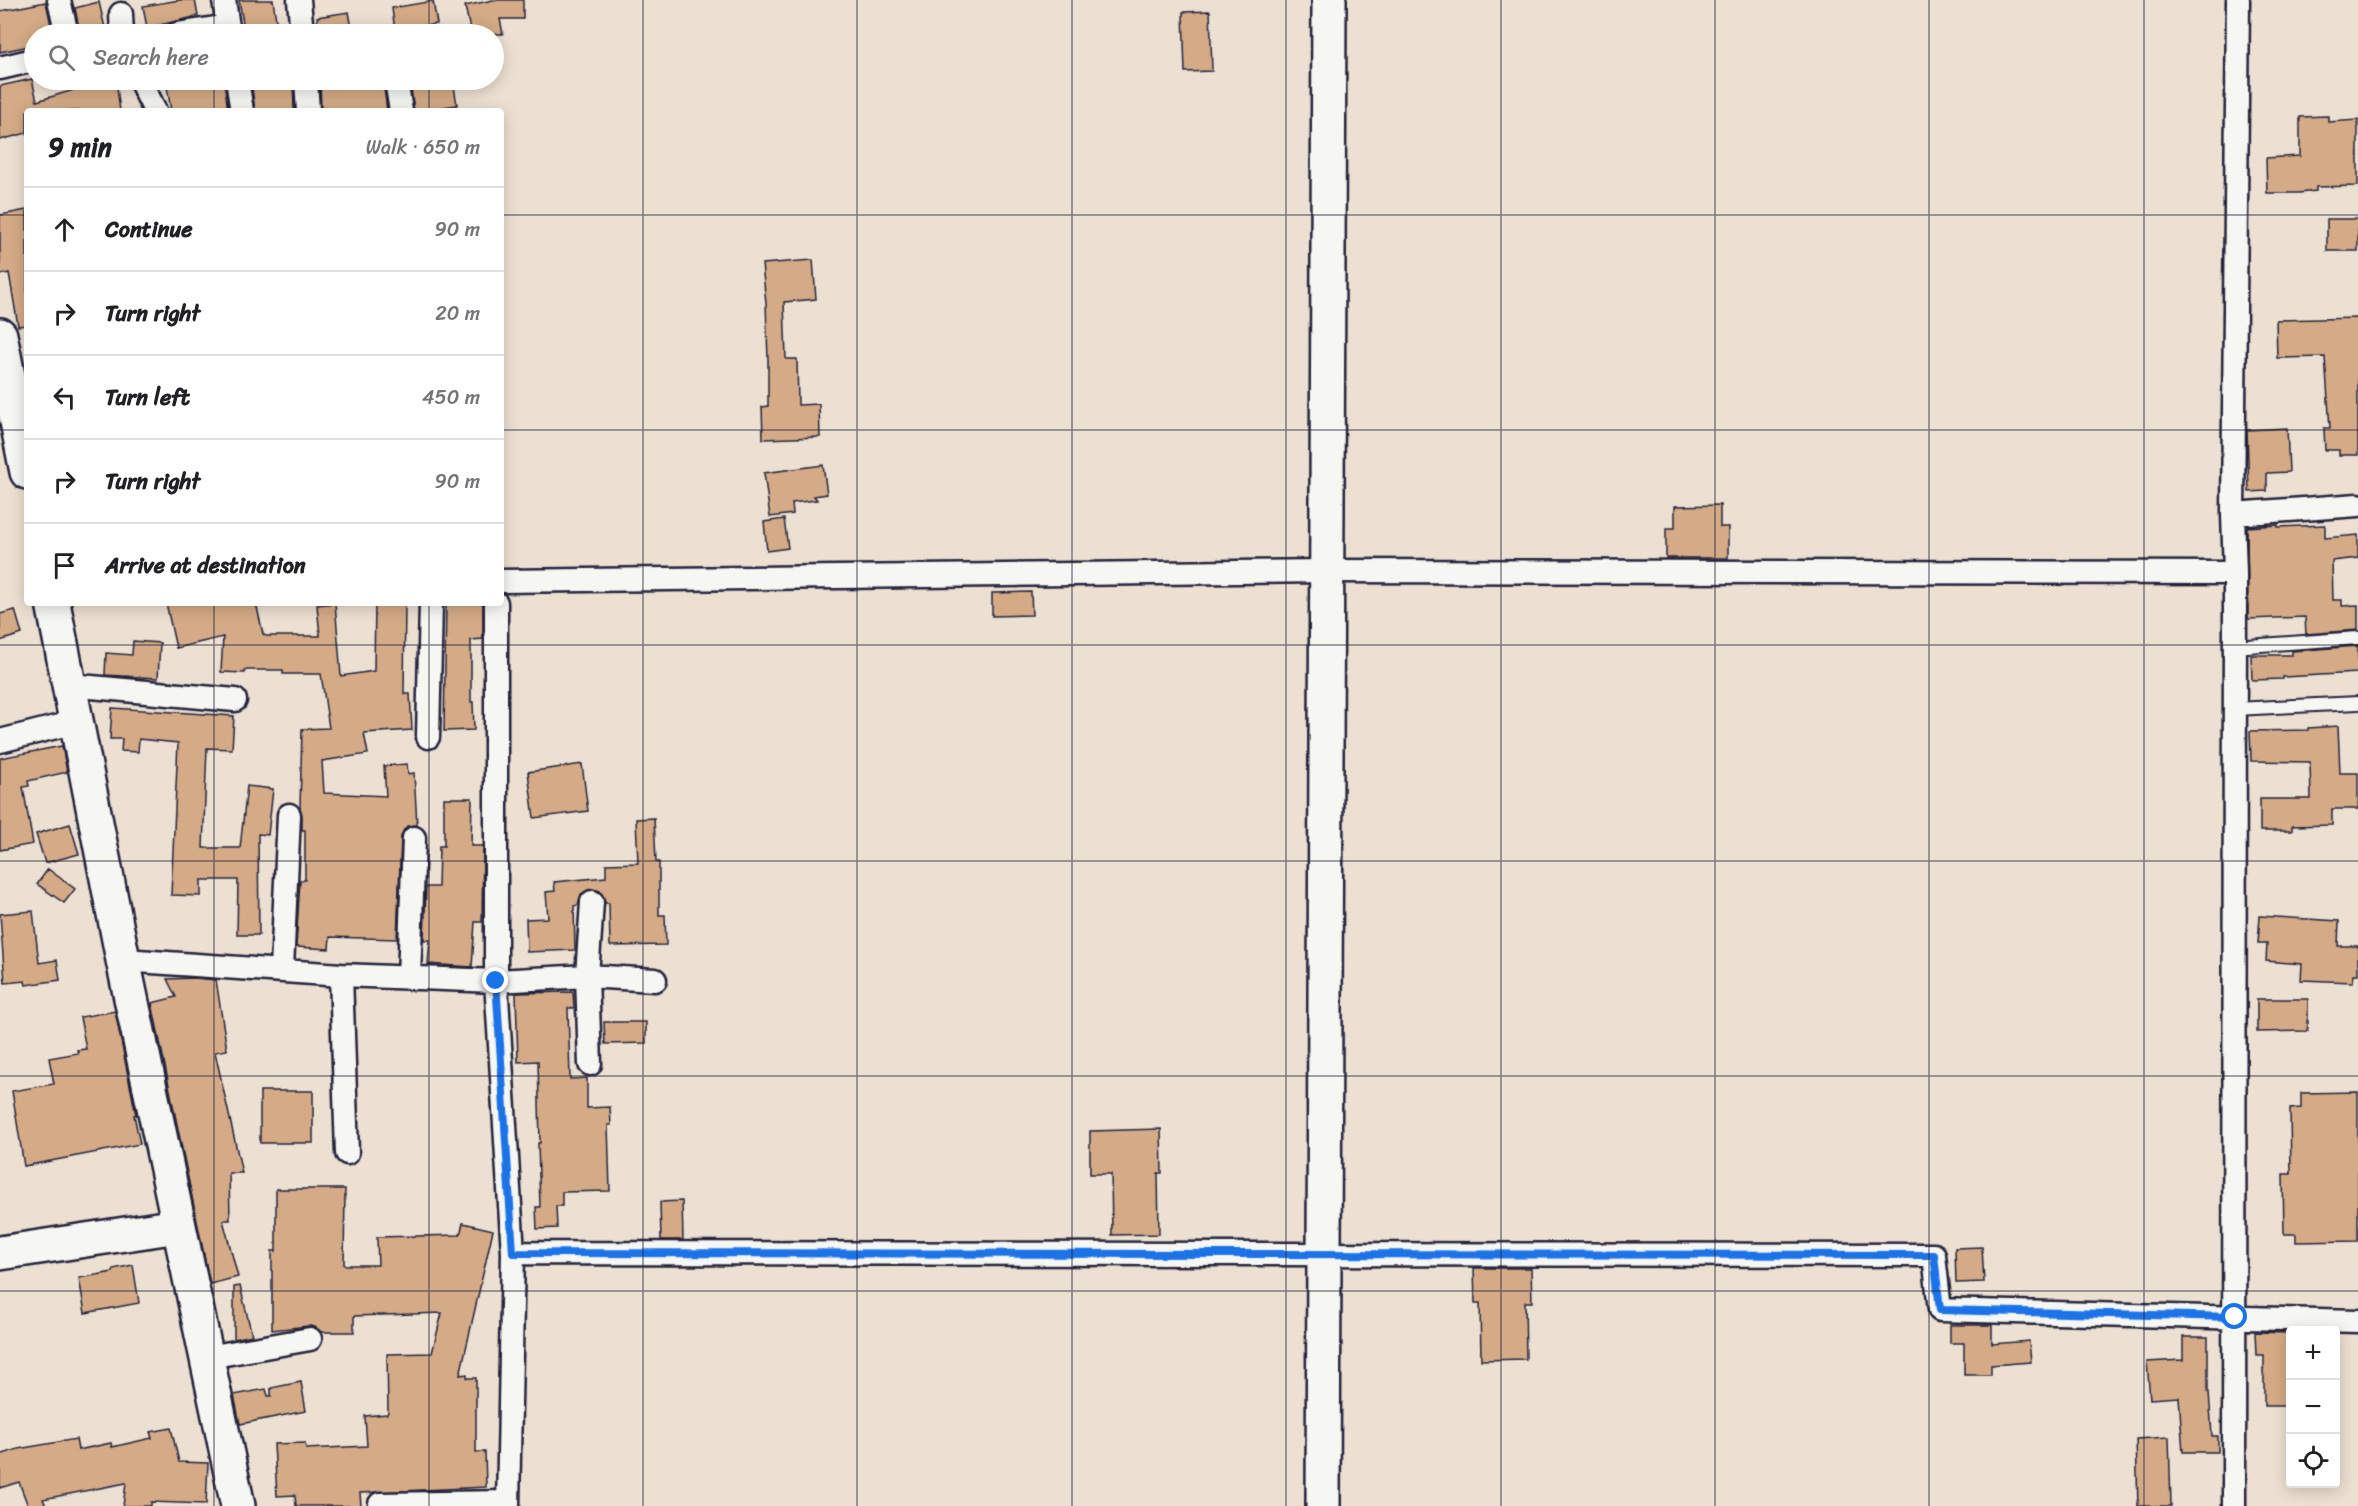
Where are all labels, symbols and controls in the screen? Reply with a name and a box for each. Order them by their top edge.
search box [24,24,504,90]
text: Search here [93,38,209,77]
icon: search [45,41,78,74]
text: 9 min [48,124,112,170]
text: Walk · 650 m [366,130,480,165]
text: Continue [105,210,193,249]
text: 90 m [435,212,480,247]
icon: ahead [48,213,81,246]
text: Turn right [105,294,200,333]
text: 20 m [435,296,480,331]
icon: right [48,297,81,330]
text: Turn left [105,378,190,417]
text: 450 m [422,380,480,415]
icon: left [48,381,81,414]
text: Turn right [105,462,200,501]
text: 90 m [435,464,480,499]
icon: right [48,465,81,498]
text: Arrive at destination [105,546,306,585]
icon: arrive [48,549,81,582]
route end [482,967,508,993]
route start [2221,1303,2247,1329]
map controls [2286,1326,2340,1488]
button: + [2286,1326,2340,1380]
button: − [2286,1380,2340,1434]
button: locate [2286,1434,2340,1488]

